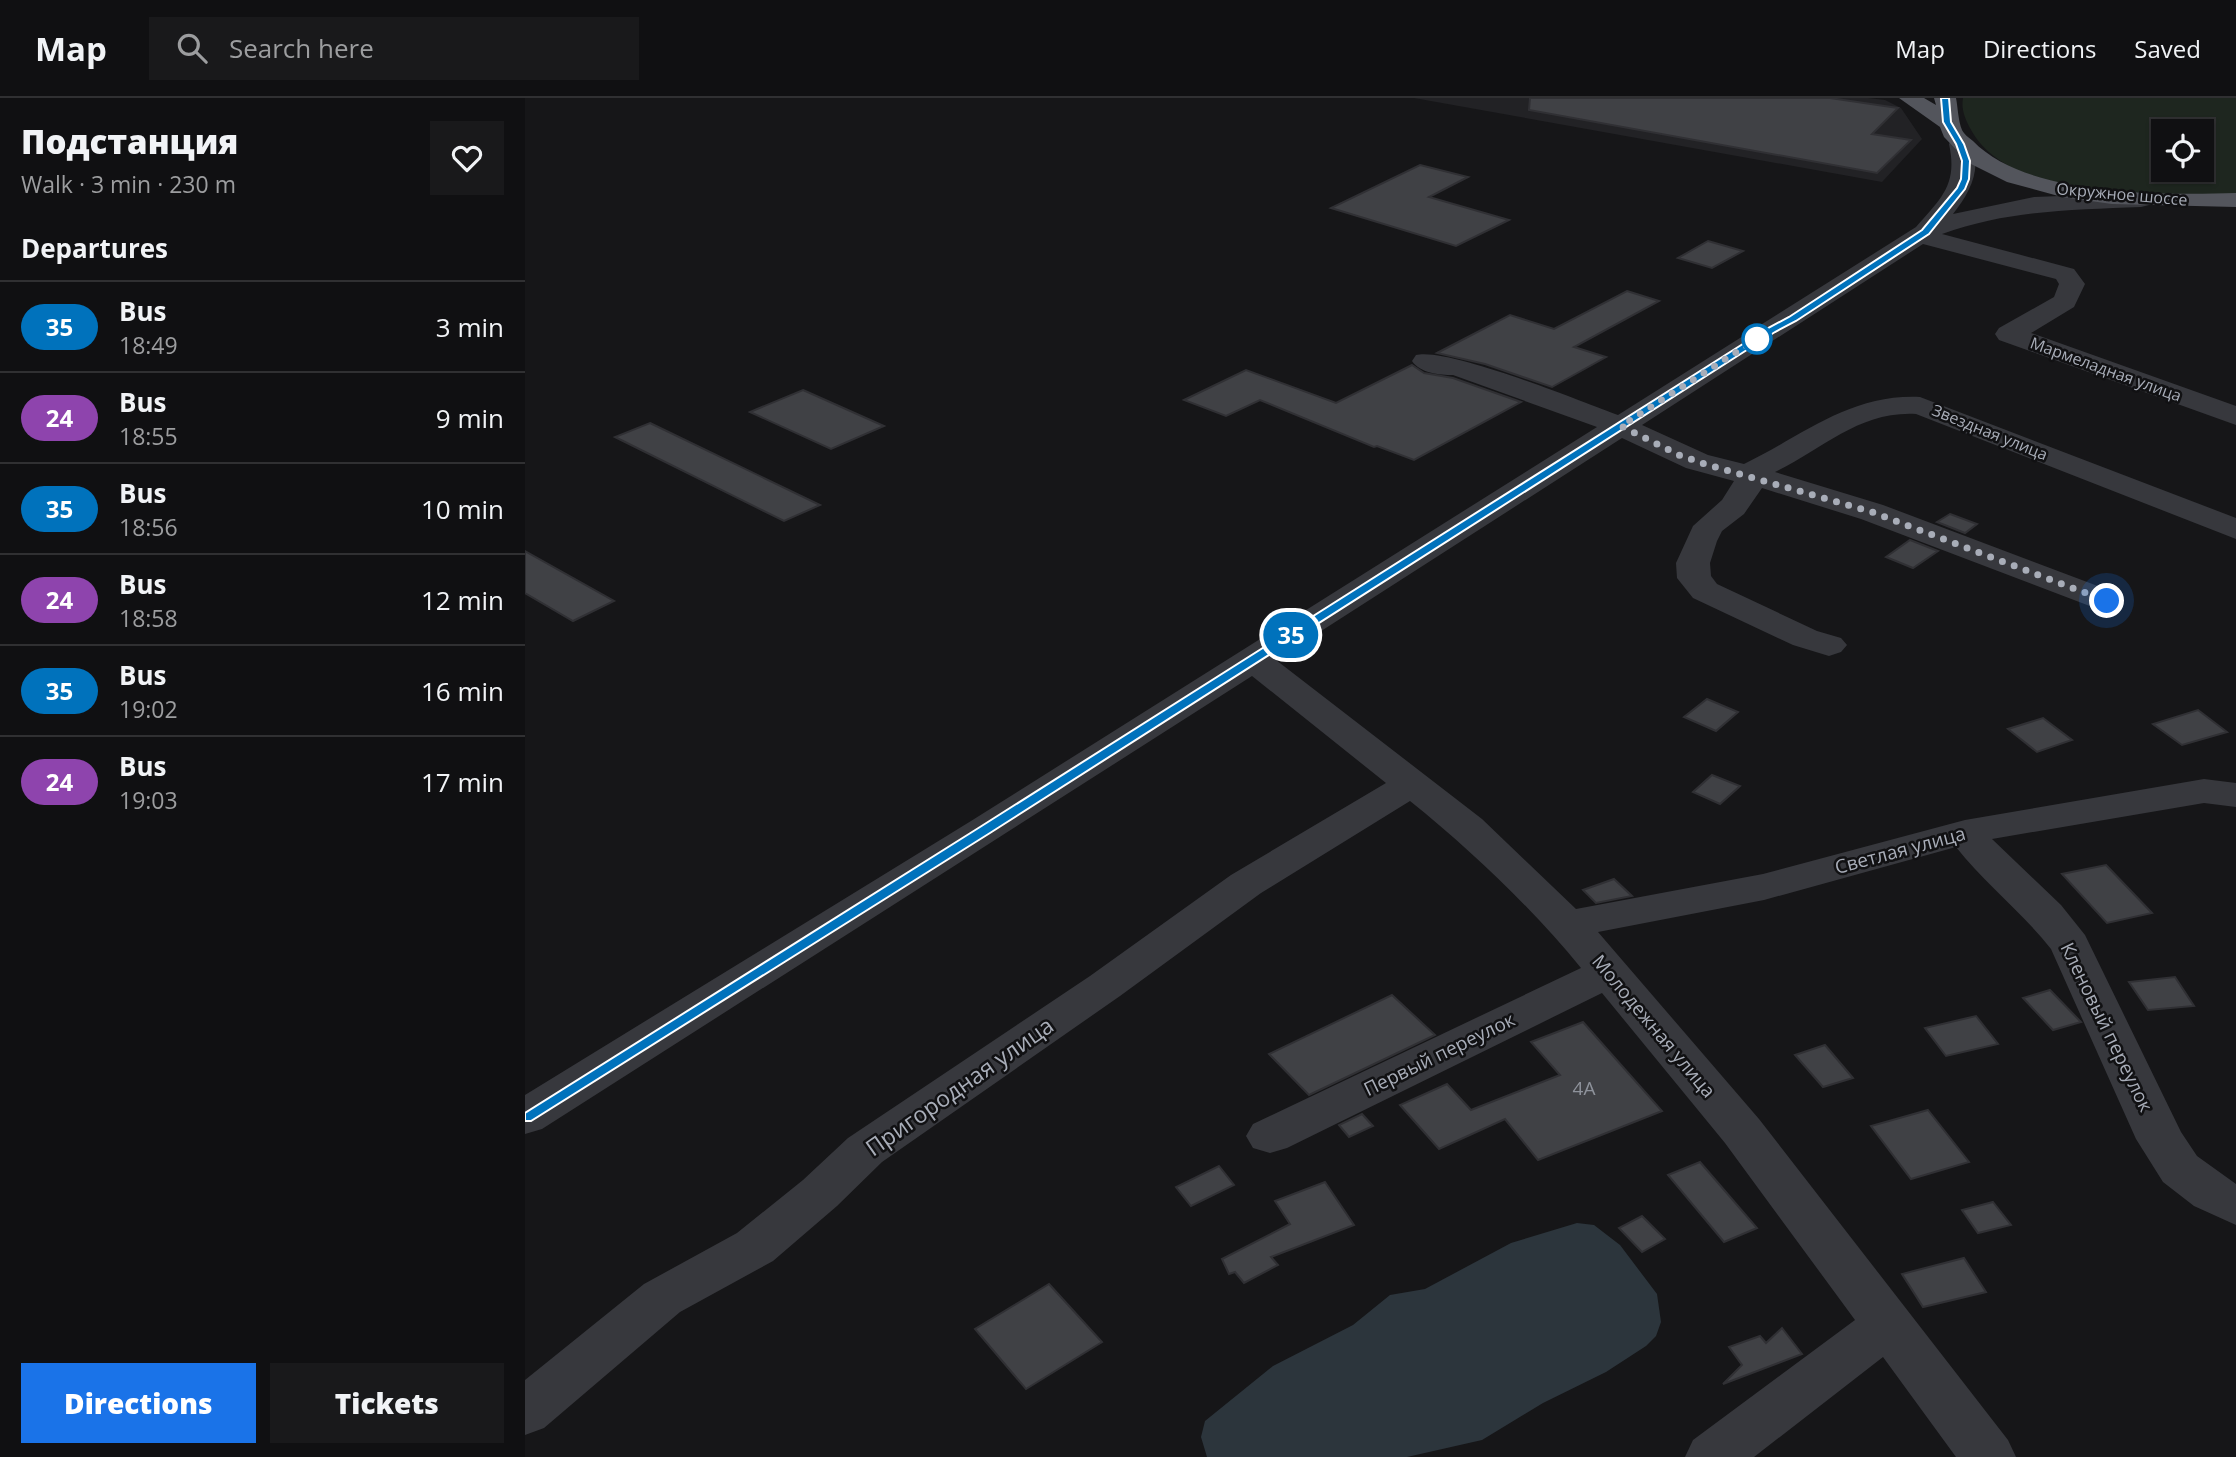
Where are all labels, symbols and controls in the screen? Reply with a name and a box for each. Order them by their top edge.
search box [149,17,639,80]
text: Map [35,26,107,71]
icon: search [173,29,211,67]
text: Search here [229,30,374,66]
text: Map [1895,32,1945,65]
text: Directions [1983,32,2096,65]
text: Saved [2134,32,2201,65]
text: Подстанция [21,119,238,164]
map controls [2151,119,2214,182]
button: locate [2151,119,2214,182]
button: heart [430,121,504,195]
text: Walk · 3 min · 230 m [21,168,236,200]
street label: Окружное шоссе [2056,177,2188,211]
text: Departures [21,230,168,266]
text: Bus [119,293,166,329]
text: 3 min [436,309,504,345]
text: 35 [46,310,73,343]
unlabelled marker [1742,324,1772,354]
text: 18:49 [119,329,178,361]
street label: Мармеладная улица [2027,331,2185,407]
text: Bus [119,384,166,420]
street label: Звездная улица [1929,399,2051,465]
text: 9 min [436,400,504,436]
text: 24 [46,401,73,434]
text: 18:55 [119,420,178,452]
text: Bus [119,475,166,511]
text: 10 min [421,491,504,527]
text: 35 [46,492,73,525]
text: 18:56 [119,511,178,543]
text: Bus [119,566,166,602]
text: 12 min [421,582,504,618]
text: 24 [46,583,73,616]
your location [2089,583,2124,618]
text: 18:58 [119,602,178,634]
line badge: 35 [1259,612,1323,658]
text: 35 [1277,618,1305,651]
text: Bus [119,657,166,693]
text: 16 min [421,673,504,709]
text: 35 [46,674,73,707]
text: 19:02 [119,693,178,725]
text: Bus [119,748,166,784]
text: 17 min [421,764,504,800]
text: 24 [46,765,73,798]
text: 19:03 [119,784,178,816]
street label: Светлая улица [1832,820,1968,880]
street label: Кленовый переулок [2055,938,2159,1116]
street label: Молодежная улица [1586,949,1722,1103]
street label: Первый переулок [1359,1006,1519,1102]
street label: Пригородная улица [859,1009,1059,1163]
house number: 4А [1573,1075,1595,1101]
button: Directions [21,1363,256,1443]
button: Tickets [270,1363,504,1443]

